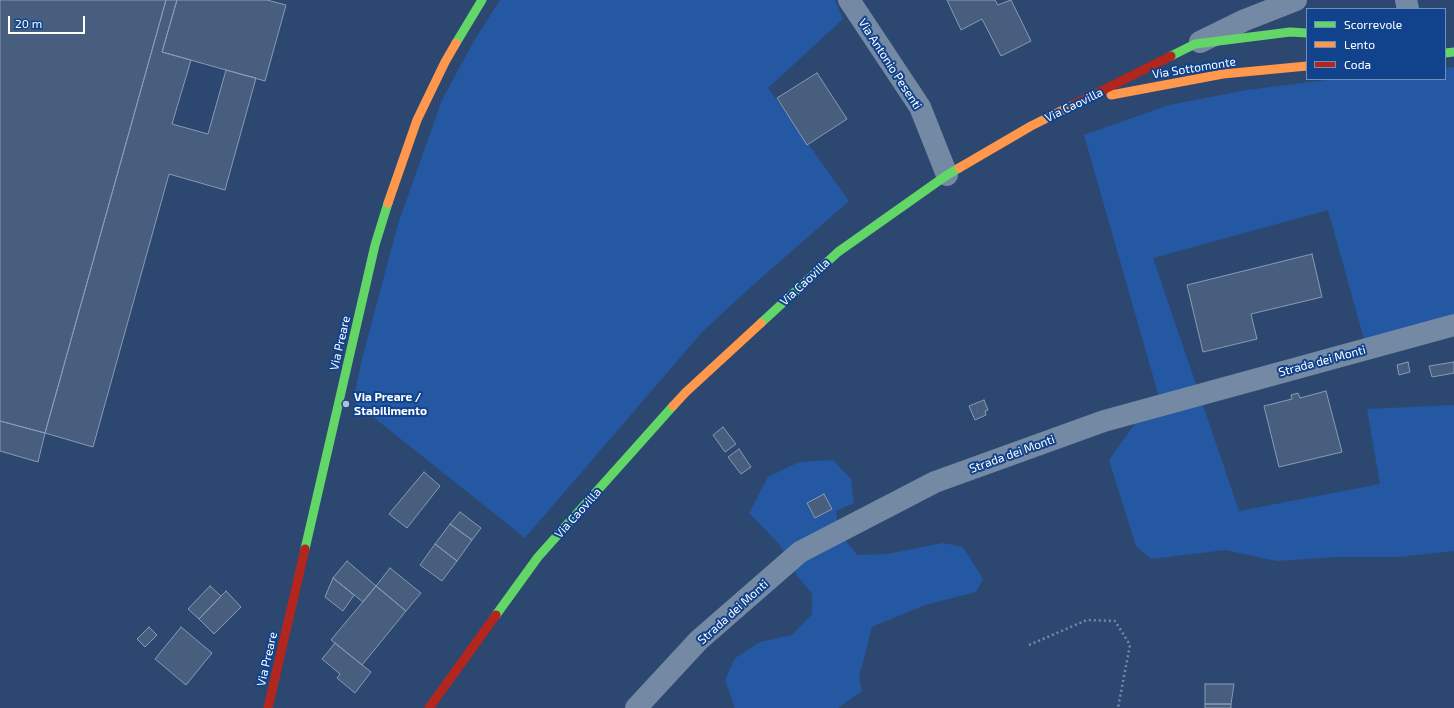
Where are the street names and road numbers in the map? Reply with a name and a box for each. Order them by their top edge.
street label: Via Antonio Pesenti [855,16,925,112]
street label: Via Sottomonte [1151,54,1237,82]
street label: Via Caovilla [1043,85,1105,125]
street label: Via Caovilla [777,255,833,309]
street label: Via Preare [327,314,353,372]
street label: Strada dei Monti [1277,342,1367,380]
street label: Strada dei Monti [967,432,1057,476]
street label: Via Caovilla [552,485,604,541]
street label: Strada dei Monti [695,577,771,647]
street label: Via Preare [254,630,280,688]

